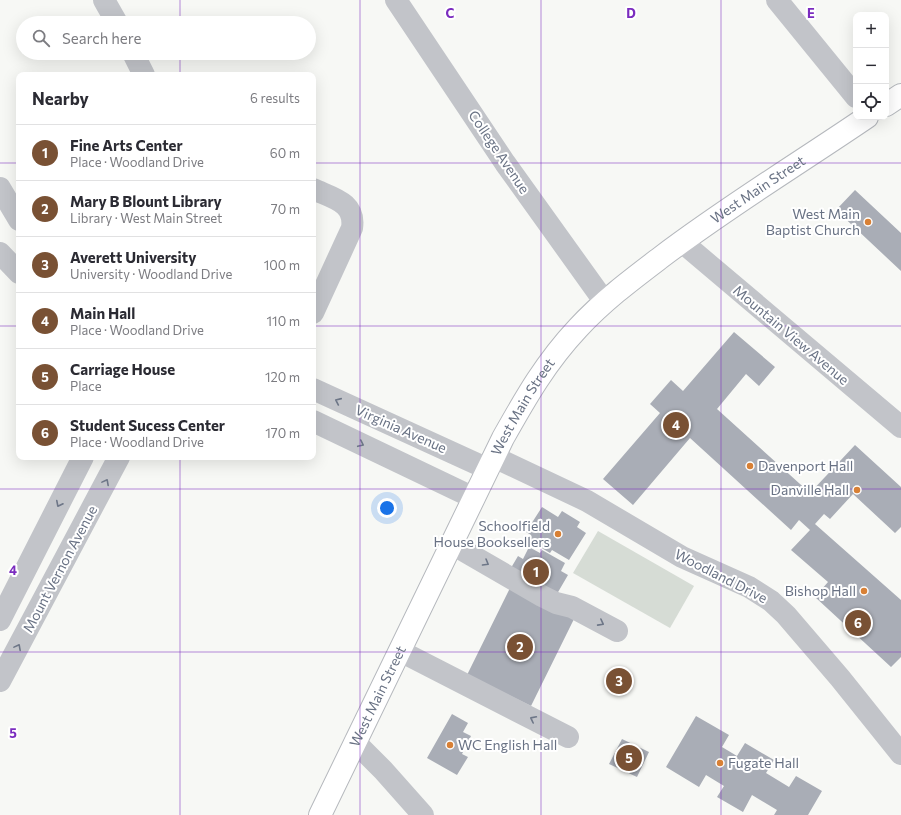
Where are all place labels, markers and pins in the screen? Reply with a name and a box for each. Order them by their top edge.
place label: West Main Baptist Church [766,205,860,238]
marker: West Main Baptist Church [863,217,873,227]
pin: 4 [663,410,689,440]
place label: Davenport Hall [758,457,853,474]
marker: Davenport Hall [745,461,755,471]
place label: Danville Hall [771,481,849,498]
marker: Danville Hall [852,485,862,495]
place label: Schoolfield House Booksellers [434,517,550,550]
marker: Schoolfield House Booksellers [553,529,563,539]
pin: 1 [523,557,549,587]
place label: Bishop Hall [785,582,856,599]
marker: Bishop Hall [859,586,869,596]
pin: 6 [845,608,871,638]
pin: 2 [507,632,533,662]
pin: 3 [606,666,632,696]
place label: WC English Hall [458,736,557,753]
marker: WC English Hall [445,740,455,750]
pin: 5 [616,743,642,773]
place label: Fugate Hall [728,754,799,771]
marker: Fugate Hall [715,758,725,768]

